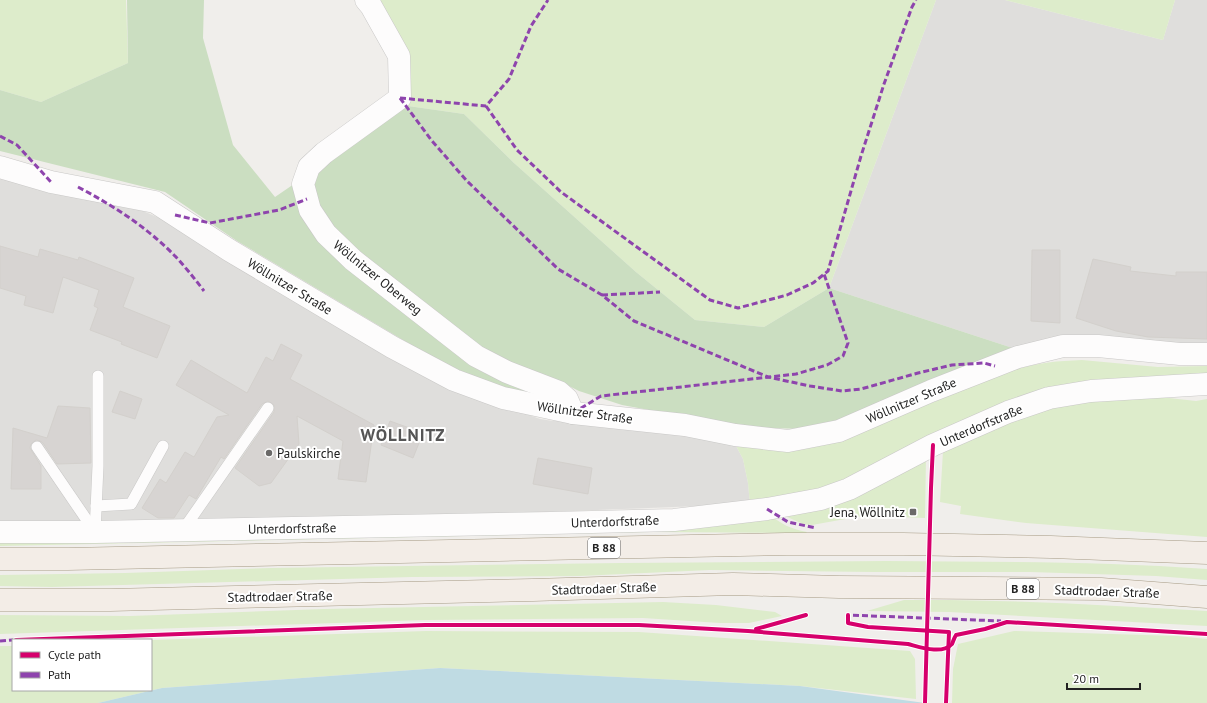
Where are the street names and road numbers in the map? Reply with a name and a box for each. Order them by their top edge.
street label: Wöllnitzer Oberweg [330,236,426,319]
street label: Wöllnitzer Straße [244,254,335,319]
street label: Wöllnitzer Straße [864,374,959,427]
street label: Wöllnitzer Straße [536,397,634,428]
street label: Unterdorfstraße [937,400,1025,451]
street label: Unterdorfstraße [571,511,660,532]
street label: Unterdorfstraße [248,519,336,538]
road number: B 88 [588,538,620,558]
street label: Stadtrodaer Straße [551,578,657,599]
road number: B 88 [1007,579,1039,599]
street label: Stadtrodaer Straße [1054,581,1160,602]
street label: Stadtrodaer Straße [227,587,333,606]

